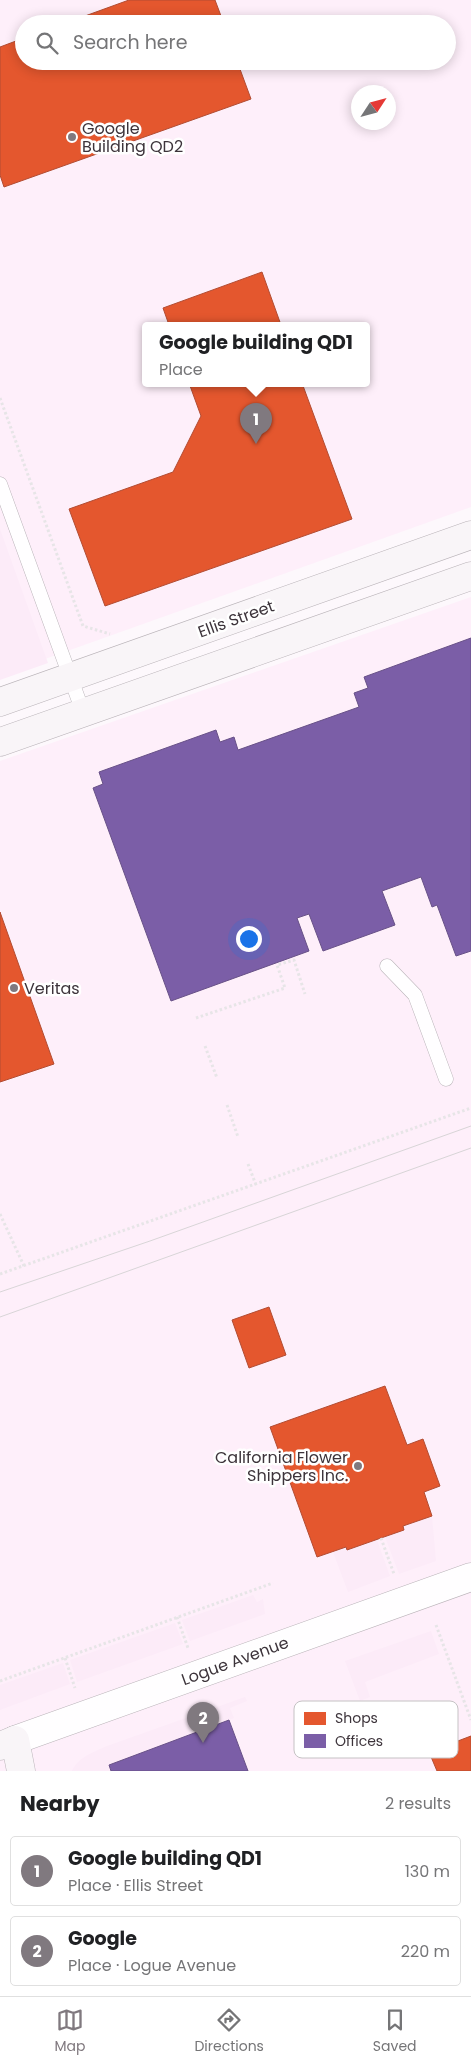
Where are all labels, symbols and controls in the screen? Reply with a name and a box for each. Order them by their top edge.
search box [15,15,456,70]
icon: search [33,29,61,57]
text: Search here [73,29,187,56]
north arrow [351,85,396,130]
place label: Google Building QD2 [82,117,183,158]
marker: Google Building QD2 [66,131,78,143]
popup [142,322,370,387]
text: Google building QD1 [159,329,353,356]
text: Place [159,358,203,381]
pin: 1 [240,403,272,444]
street label: Ellis Street [195,595,277,643]
your location [236,926,262,952]
place label: Veritas [24,977,80,1000]
marker: Veritas [8,982,20,994]
place label: California Flower Shippers Inc. [215,1446,348,1487]
marker: California Flower Shippers Inc. [352,1460,364,1472]
street label: Logue Avenue [178,1631,292,1691]
legend [294,1701,458,1758]
pin: 2 [187,1702,219,1743]
text: Shops [335,1708,378,1728]
text: Offices [335,1731,383,1751]
text: Nearby [20,1789,100,1818]
text: 2 results [385,1792,451,1815]
text: Google building QD1 [68,1845,262,1872]
text: 1 [34,1860,40,1883]
text: 130 m [405,1860,450,1883]
text: Place · Ellis Street [68,1874,203,1897]
text: Google [68,1925,137,1952]
text: 2 [32,1940,42,1963]
text: 220 m [401,1940,450,1963]
text: Place · Logue Avenue [68,1954,236,1977]
tab: Map [54,2006,85,2057]
tab: Directions [194,2006,264,2057]
tab: Saved [373,2006,417,2057]

